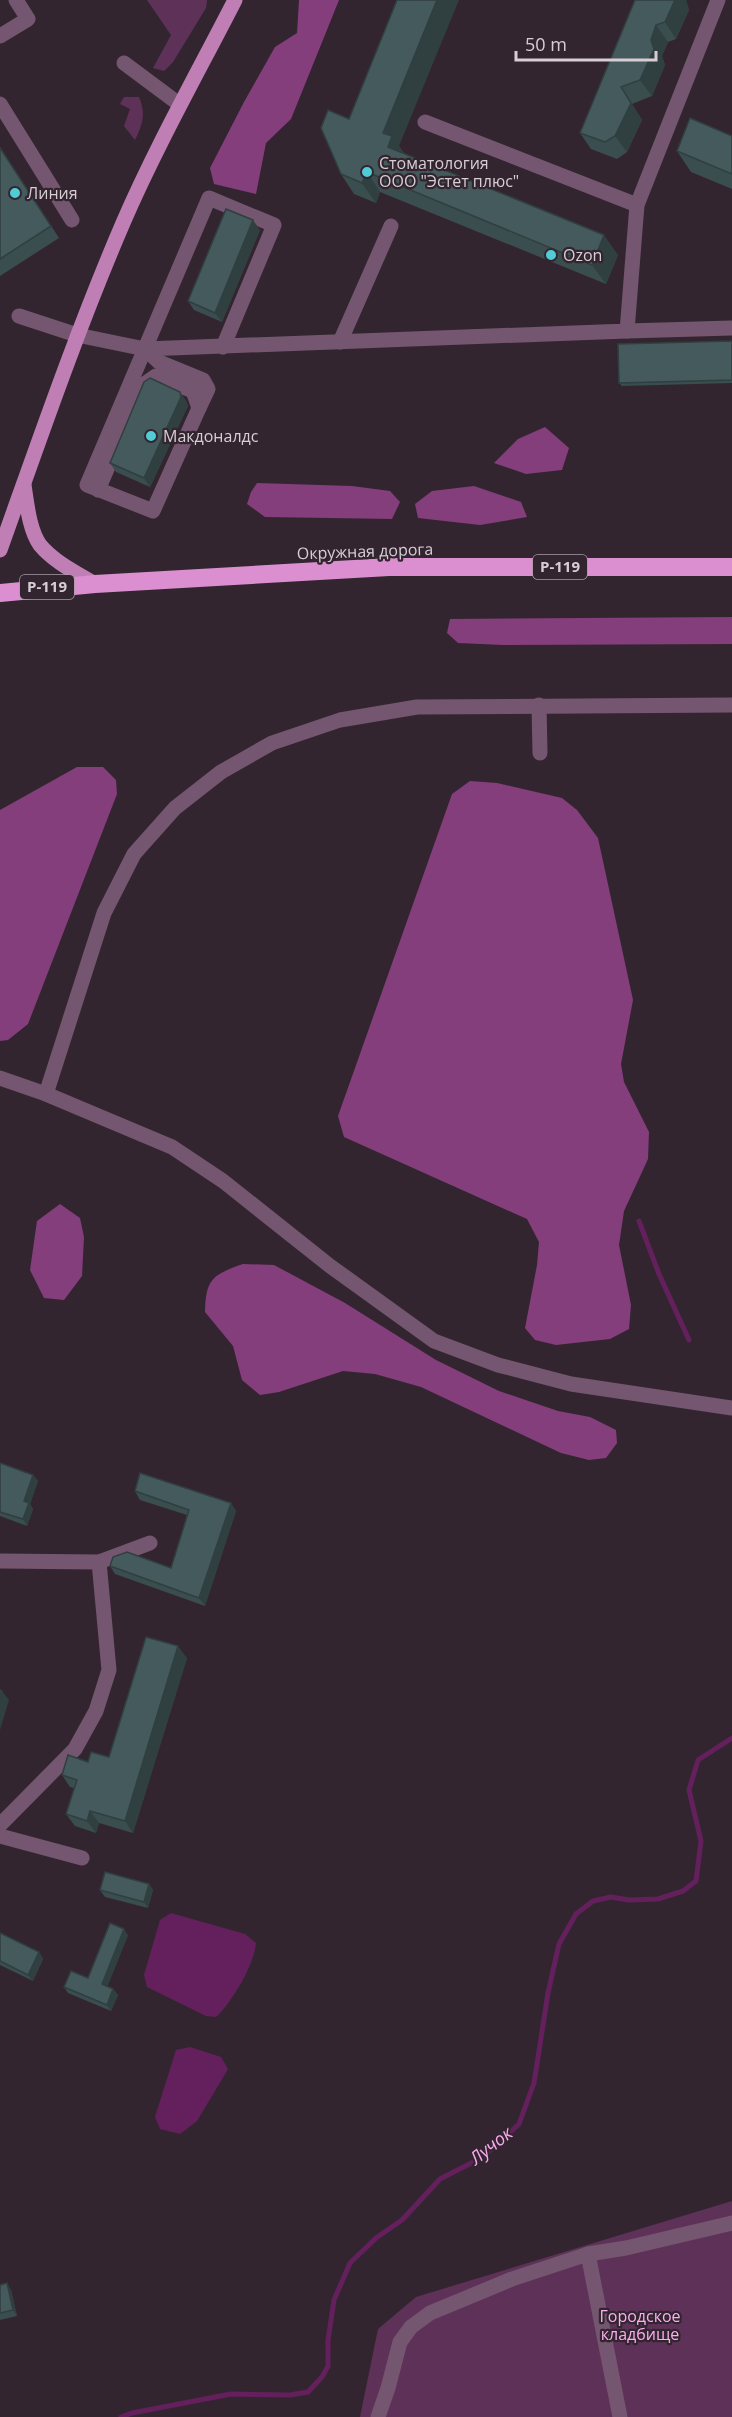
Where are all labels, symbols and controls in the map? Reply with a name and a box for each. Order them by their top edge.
scale bar [516,24,656,62]
text: 50 m [525,32,567,56]
place label: Стоматология ООО "Эстет плюс" [379,152,519,192]
marker: Стоматология ООО "Эстет плюс" [360,165,374,179]
place label: Линия [27,182,78,204]
marker: Линия [8,186,22,200]
place label: Ozon [563,244,602,266]
marker: Ozon [544,248,558,262]
place label: Макдоналдс [163,425,259,447]
marker: Макдоналдс [144,429,158,443]
street label: Окружная дорога [296,538,434,564]
road number: Р-119 [533,555,587,579]
road number: Р-119 [20,575,74,599]
water label: Лучок [463,2120,518,2170]
park label: Городское кладбище [599,2305,681,2345]

